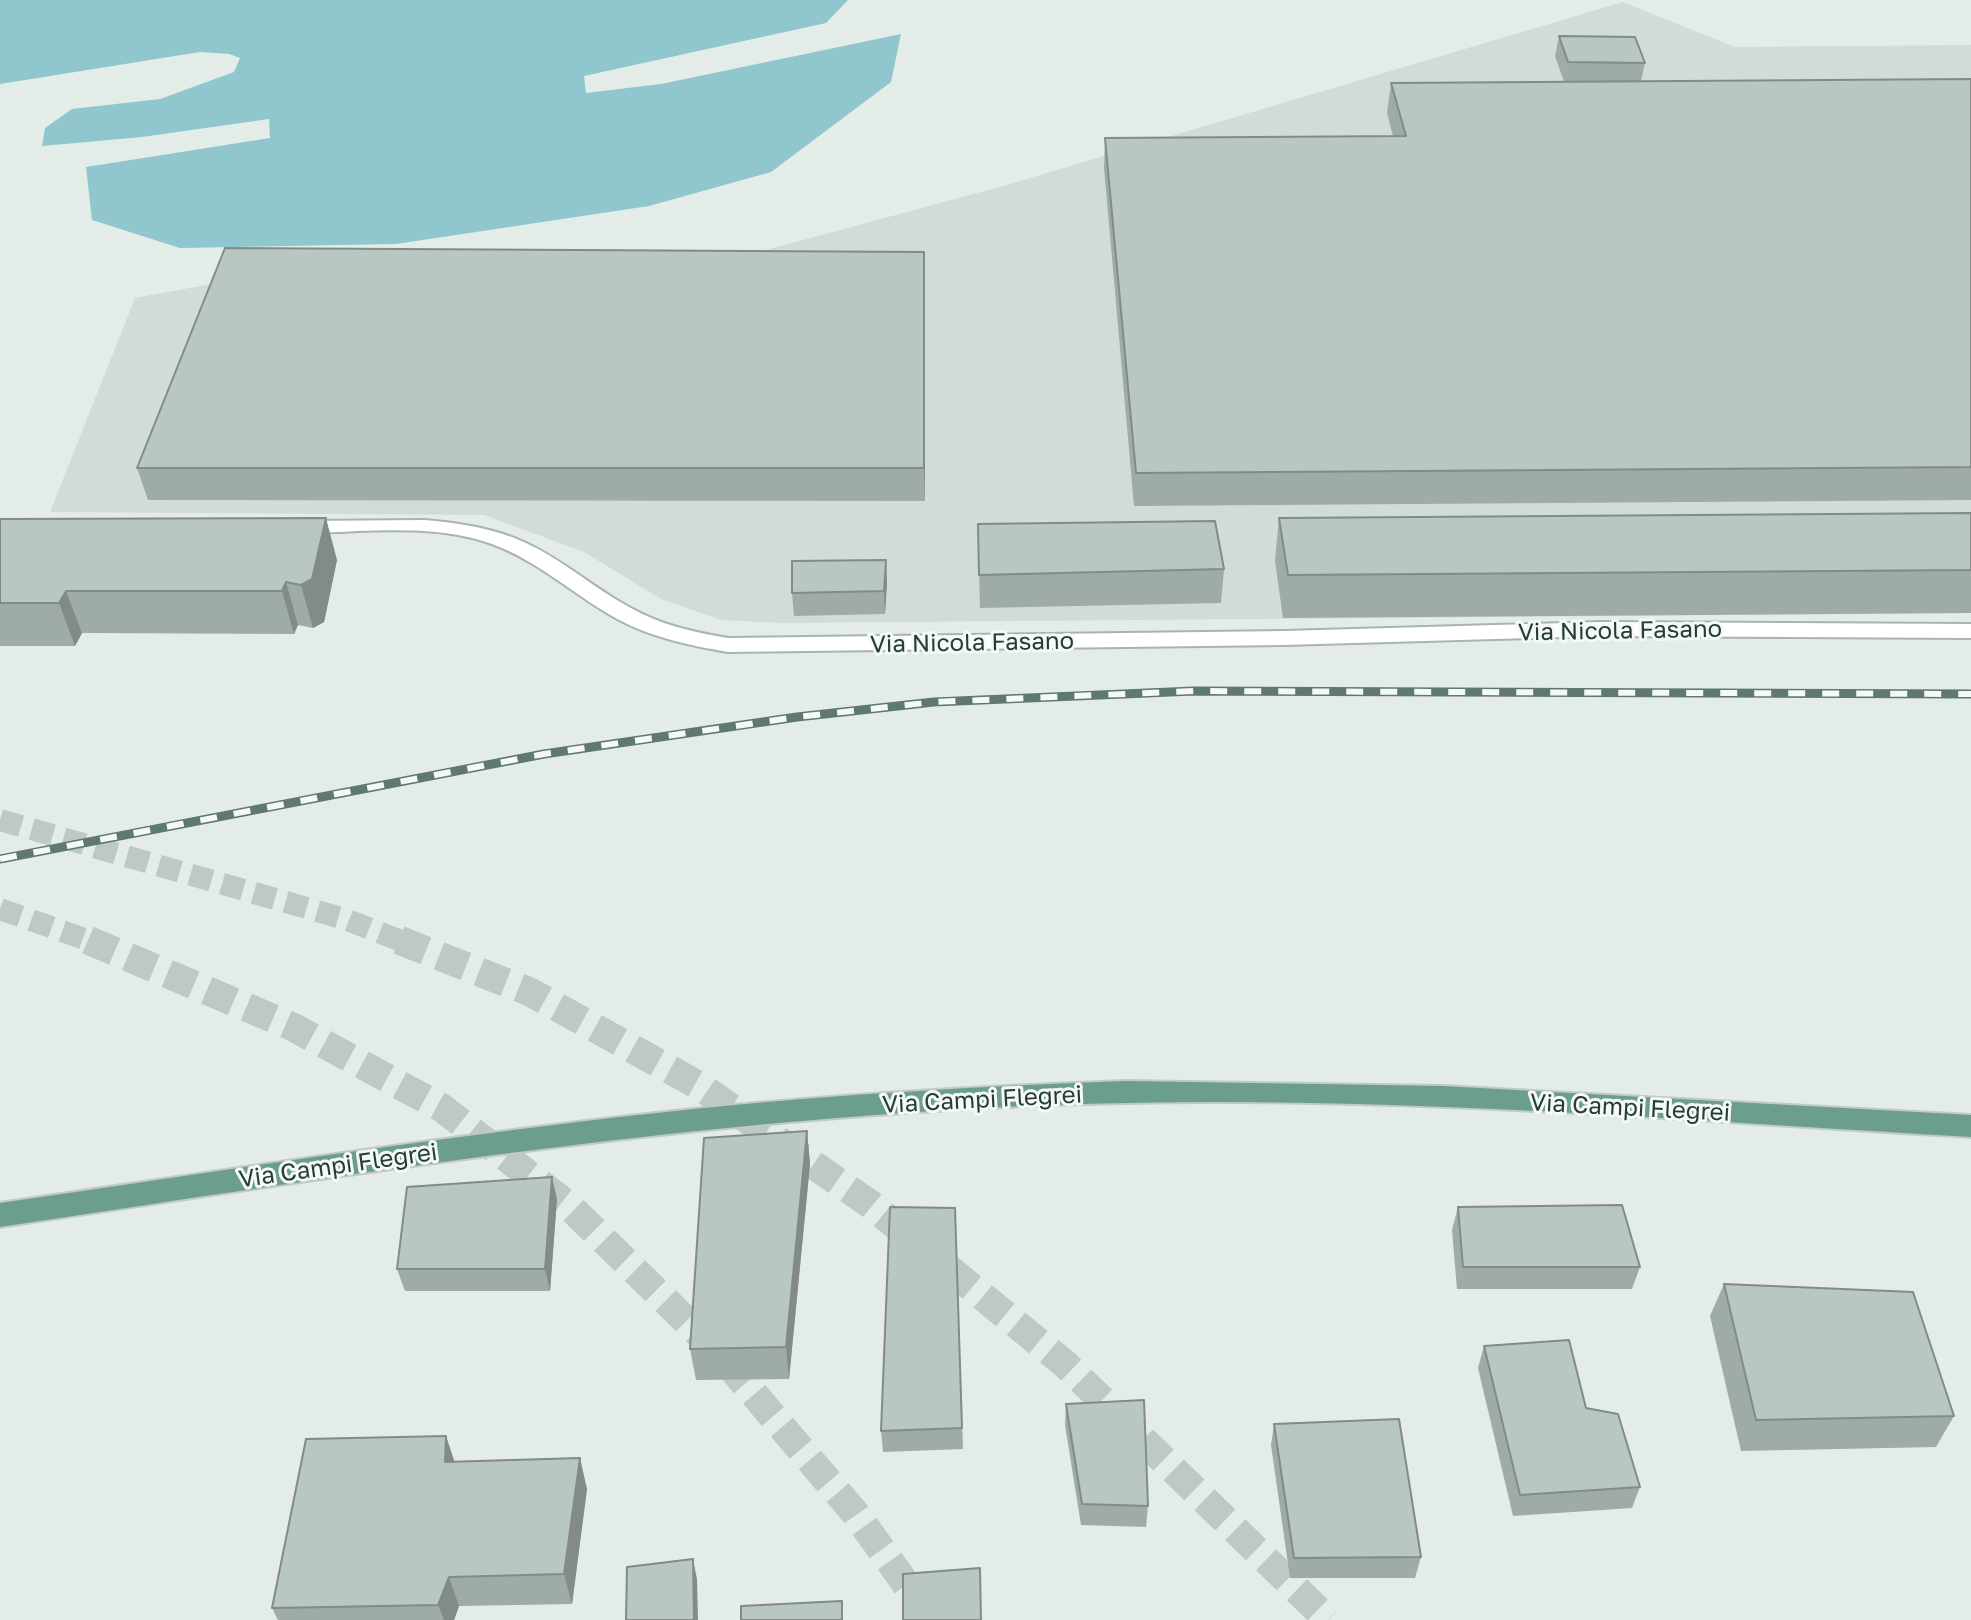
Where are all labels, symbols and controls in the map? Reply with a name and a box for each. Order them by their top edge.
street label: Via Nicola Fasano [1518,615,1722,647]
street label: Via Nicola Fasano [870,627,1074,659]
street label: Via Campi Flegrei [881,1080,1083,1120]
street label: Via Campi Flegrei [1529,1088,1731,1128]
street label: Via Campi Flegrei [237,1138,439,1194]

